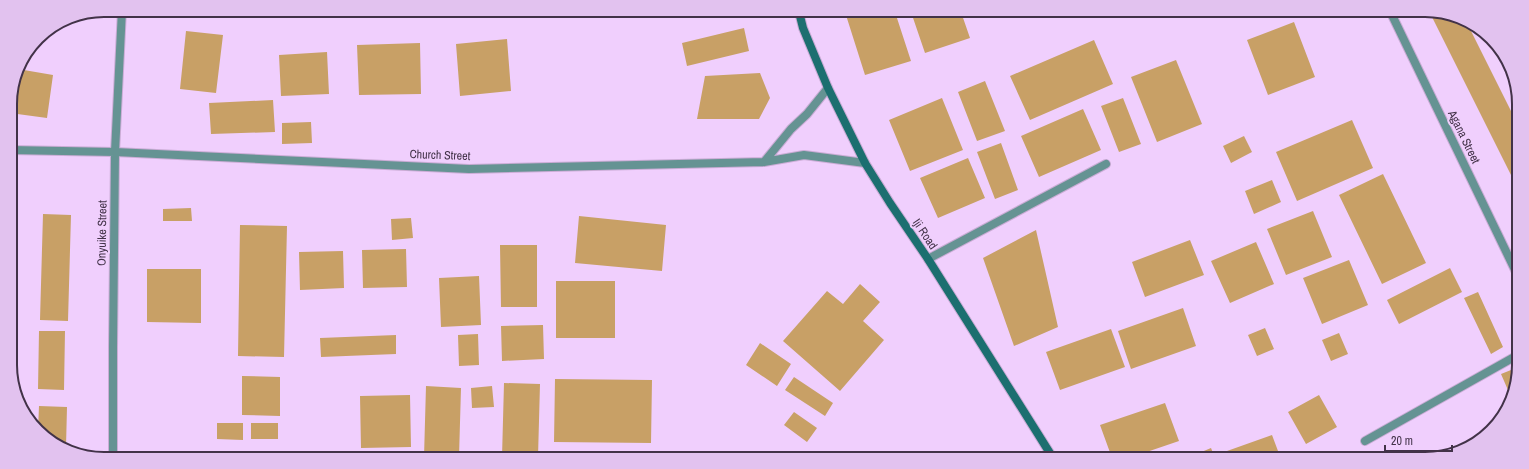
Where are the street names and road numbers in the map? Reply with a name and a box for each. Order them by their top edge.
street label: Agana Street [1444,107,1484,167]
street label: Church Street [409,146,471,164]
street label: Onyuike Street [93,200,111,266]
street label: Iji Road [909,215,941,253]

